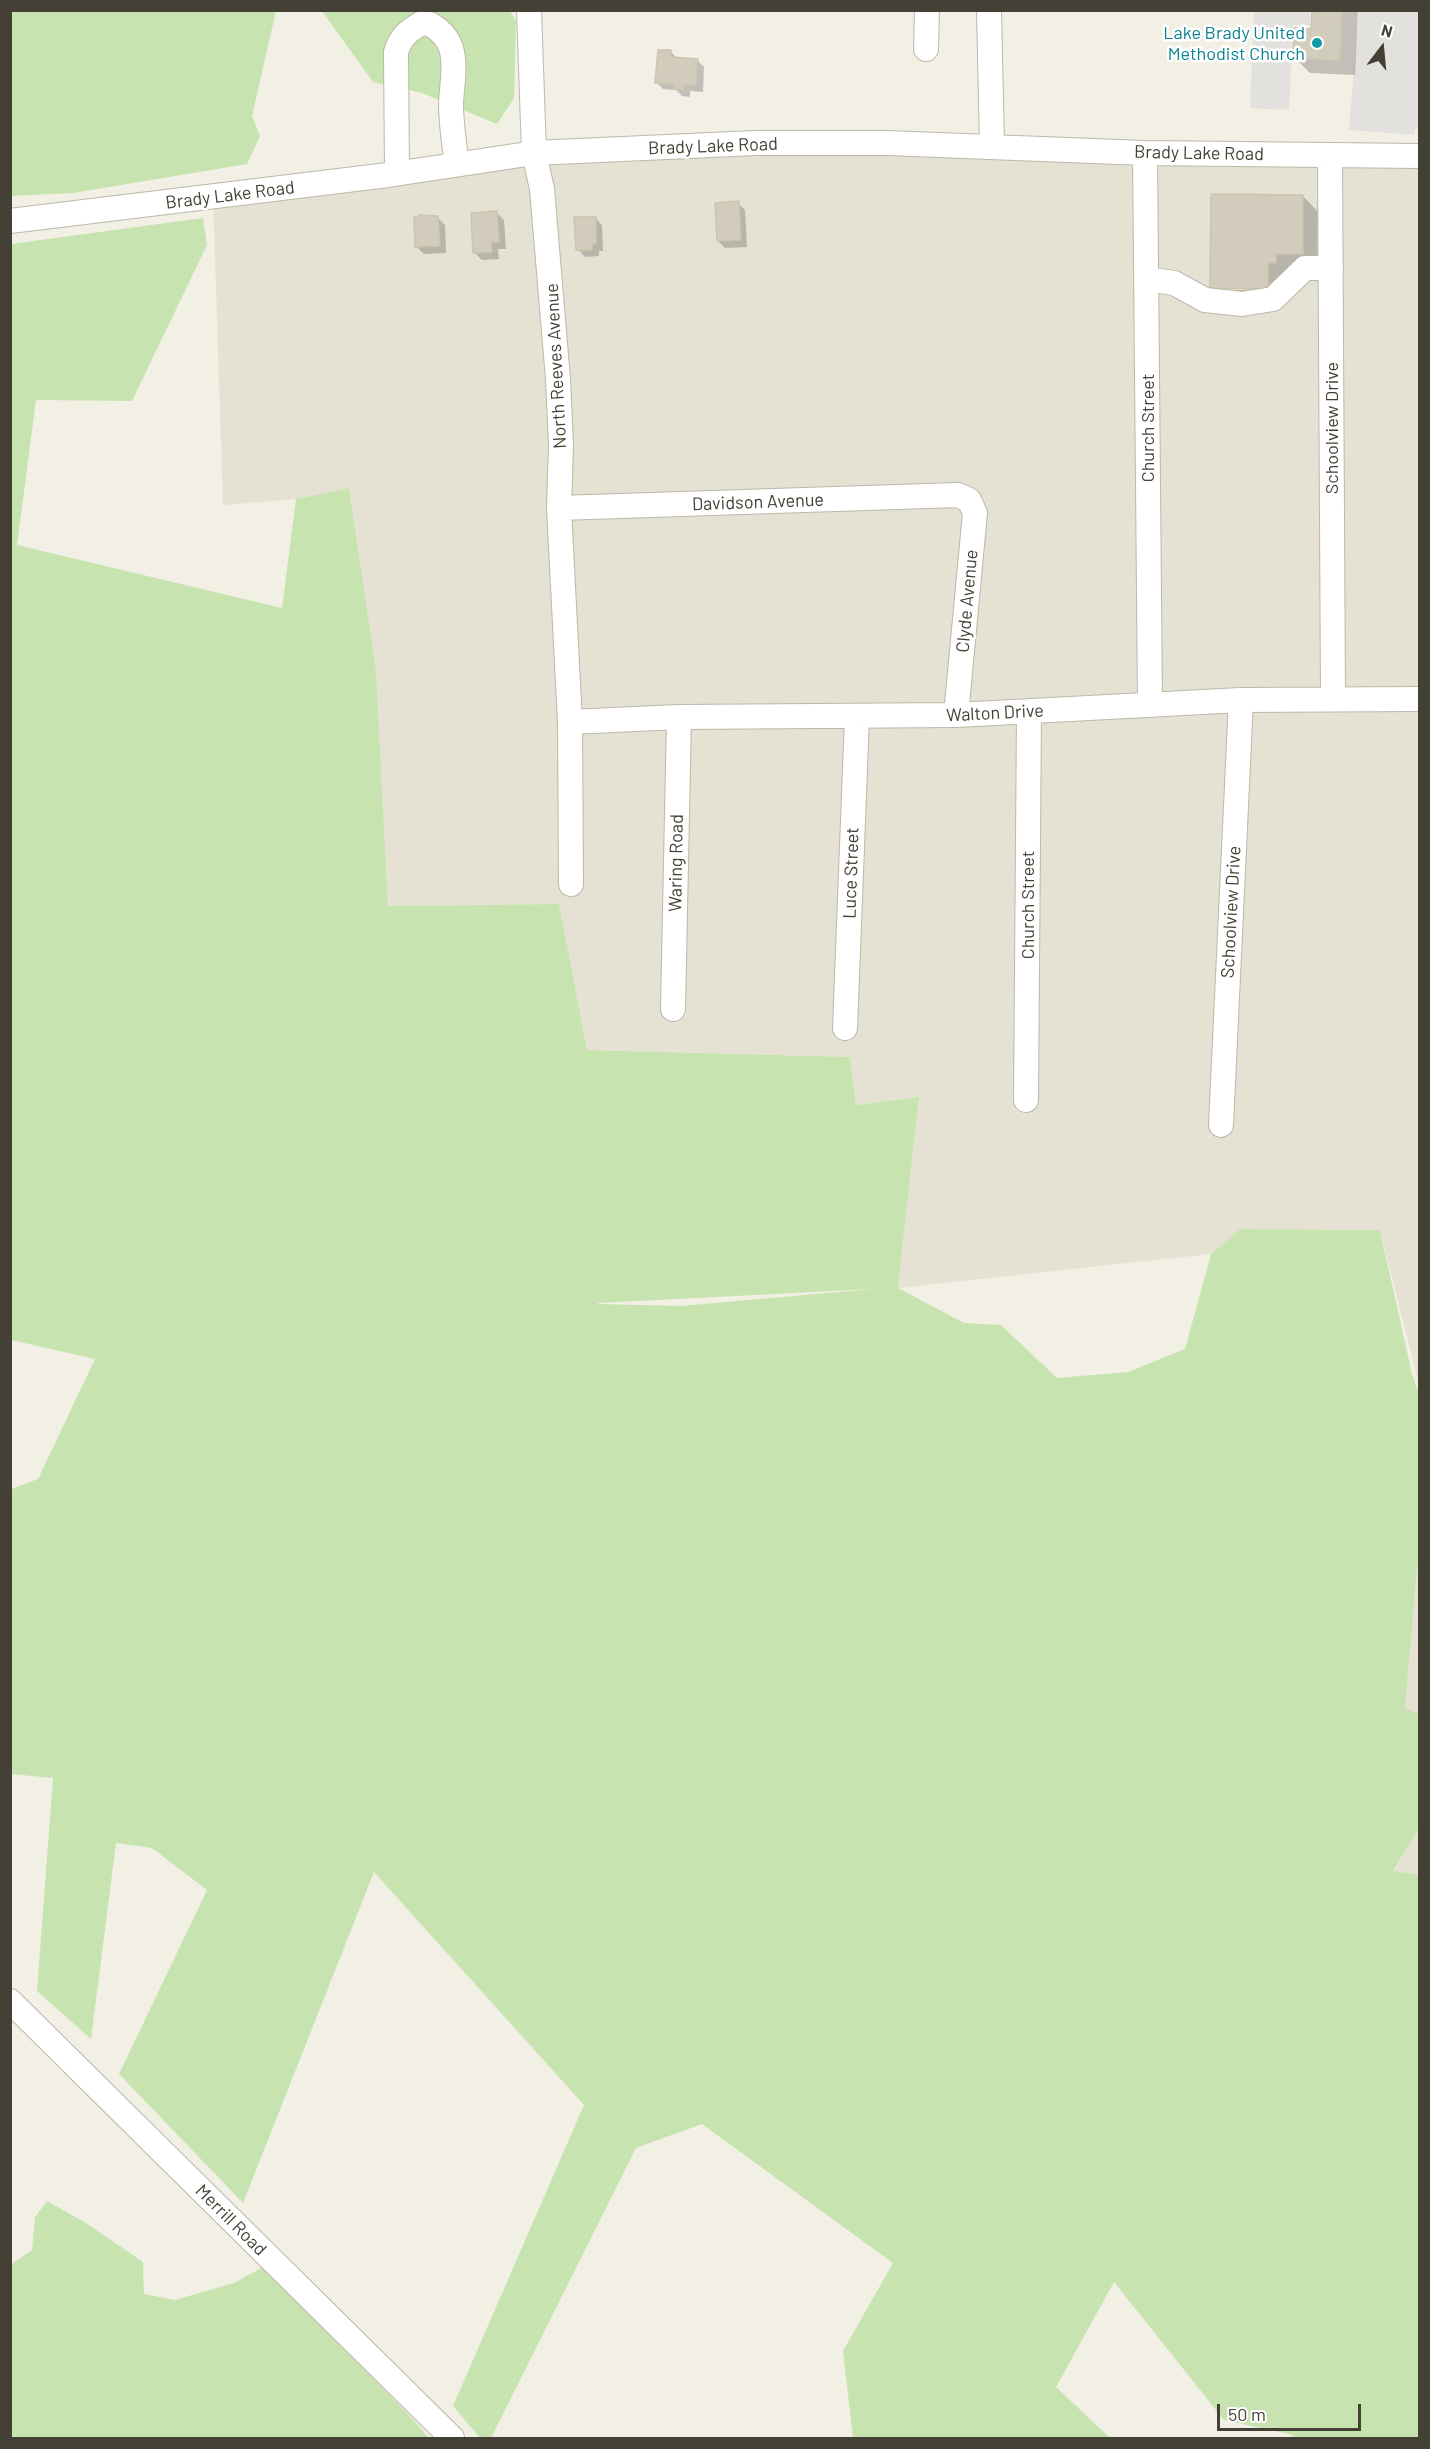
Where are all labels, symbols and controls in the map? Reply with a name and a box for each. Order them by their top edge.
north arrow [1352,18,1412,78]
text: N [1379,20,1395,41]
place label: Lake Brady United Methodist Church [1163,22,1305,64]
marker: Lake Brady United Methodist Church [1310,36,1324,50]
street label: Brady Lake Road [648,133,778,159]
street label: Brady Lake Road [1134,141,1264,165]
street label: Brady Lake Road [164,176,296,214]
street label: North Reeves Avenue [541,283,571,449]
street label: Schoolview Drive [1321,362,1343,494]
street label: Church Street [1137,374,1159,482]
street label: Davidson Avenue [692,489,824,515]
street label: Clyde Avenue [952,549,982,653]
street label: Walton Drive [946,700,1044,726]
street label: Waring Road [664,814,688,912]
street label: Luce Street [839,827,863,919]
street label: Schoolview Drive [1217,845,1245,979]
street label: Church Street [1017,851,1039,959]
street label: Merrill Road [191,2180,271,2260]
scale bar [1220,2392,1364,2430]
text: 50 m [1228,2403,1266,2425]

